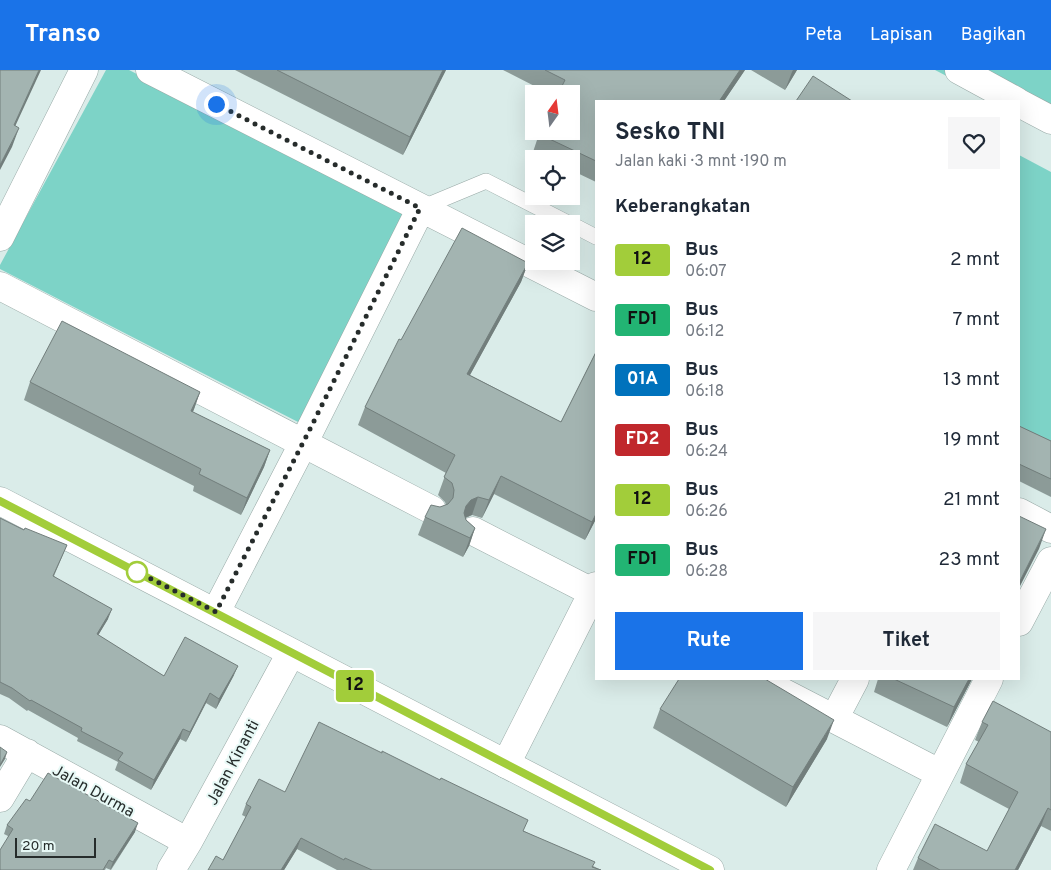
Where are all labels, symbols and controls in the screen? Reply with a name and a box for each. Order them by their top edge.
text: Transo [25,20,101,50]
text: Peta [805,24,842,47]
text: Lapisan [870,24,933,47]
text: Bagikan [961,24,1026,47]
north arrow [525,85,580,140]
map controls [525,85,580,270]
your location [204,92,229,117]
button: heart [948,117,1000,169]
text: Sesko TNI [615,118,725,148]
button: locate [525,150,580,205]
text: Jalan kaki · 3 mnt · 190 m [615,152,787,172]
text: Keberangkatan [615,195,751,219]
button: layers [525,215,580,270]
text: Bus [685,238,719,262]
text: 12 [633,248,652,271]
text: 2 mnt [950,248,1000,272]
text: 06:07 [685,262,727,282]
text: Bus [685,298,719,322]
text: FD1 [627,308,658,331]
text: 7 mnt [952,308,1000,332]
text: 06:12 [685,322,724,342]
text: Bus [685,358,719,382]
text: 01A [627,368,658,391]
text: 13 mnt [943,368,1000,392]
text: 06:18 [685,382,724,402]
text: Bus [685,418,719,442]
text: FD2 [625,428,660,451]
text: 19 mnt [943,428,1000,452]
text: 06:24 [685,442,728,462]
text: Bus [685,478,719,502]
text: 12 [633,488,652,511]
text: 21 mnt [943,488,1000,512]
text: 06:26 [685,502,728,522]
text: Bus [685,538,719,562]
text: FD1 [627,548,658,571]
text: 23 mnt [939,548,1000,572]
unlabelled marker [126,561,148,583]
text: 06:28 [685,562,728,582]
button: Rute [615,612,803,670]
button: Tiket [813,612,1000,670]
line badge: 12 [332,670,378,702]
text: 12 [346,674,364,697]
street label: Jalan Kinanti [203,717,265,809]
street label: Jalan Durma [48,761,138,823]
scale bar [15,835,96,858]
text: 20 m [22,838,55,855]

